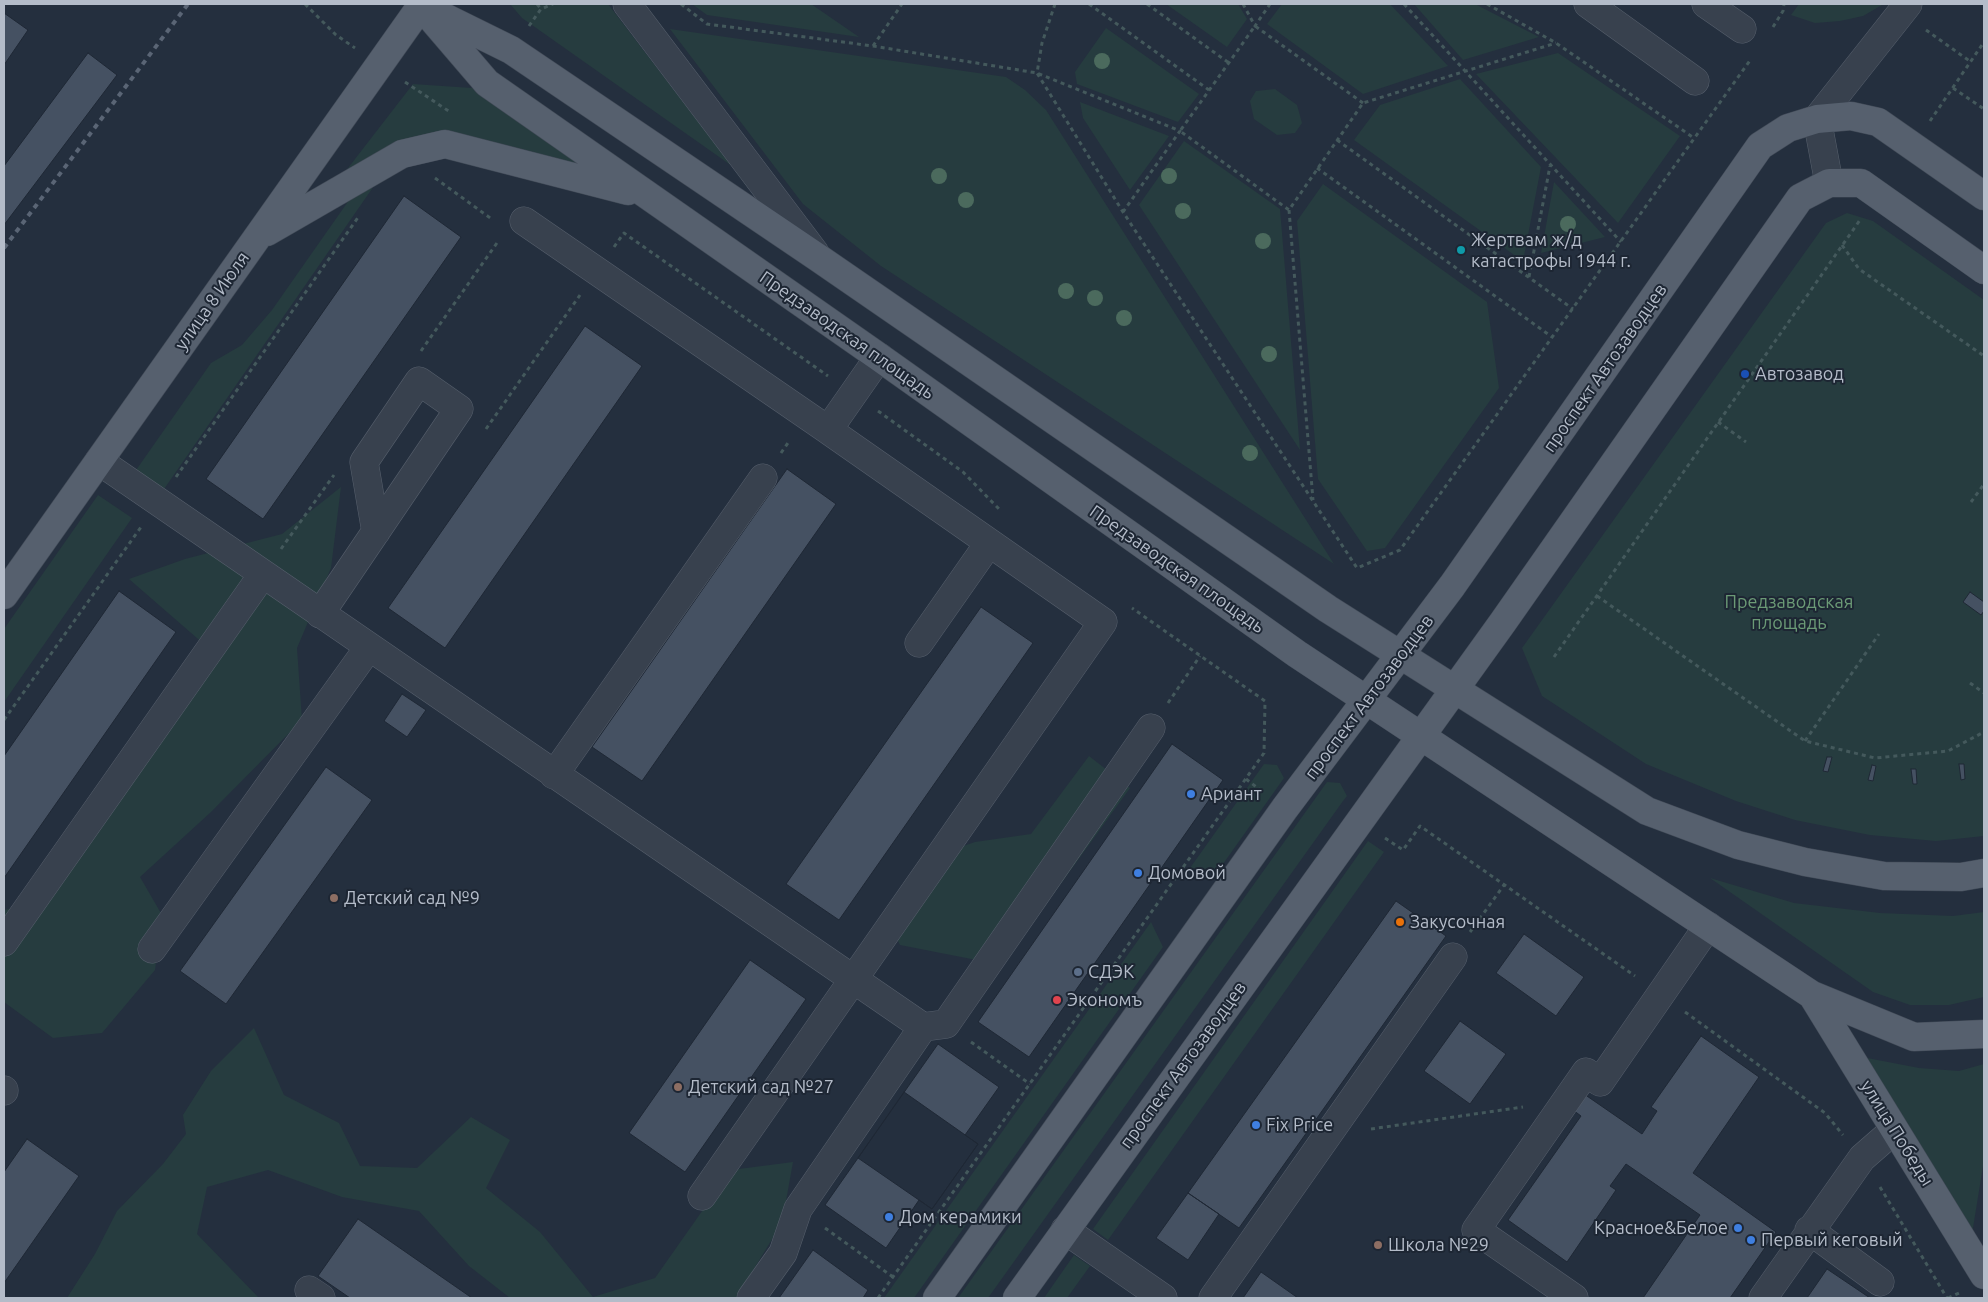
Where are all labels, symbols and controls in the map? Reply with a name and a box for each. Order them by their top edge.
place label: Жертвам ж/д катастрофы 1944 г. [1471,229,1631,272]
marker: Жертвам ж/д катастрофы 1944 г. [1455,244,1467,256]
street label: улица 8 Июля [170,248,254,354]
street label: Предзаводская площадь [756,266,938,404]
street label: проспект Автозаводцев [1539,280,1671,456]
place label: Автозавод [1755,363,1844,385]
marker: Автозавод [1739,368,1751,380]
street label: Предзаводская площадь [1086,500,1268,638]
park label: Предзаводская площадь [1725,591,1853,634]
street label: проспект Автозаводцев [1300,610,1438,784]
place label: Ариант [1201,783,1262,805]
marker: Ариант [1185,788,1197,800]
place label: Домовой [1148,862,1226,884]
marker: Домовой [1132,867,1144,879]
place label: Детский сад №9 [344,887,480,909]
marker: Детский сад №9 [328,892,340,904]
place label: Закусочная [1410,911,1505,933]
marker: Закусочная [1394,916,1406,928]
place label: СДЭК [1088,961,1134,983]
marker: СДЭК [1072,966,1084,978]
street label: проспект Автозаводцев [1115,977,1251,1153]
place label: Экономъ [1067,989,1142,1011]
marker: Экономъ [1051,994,1063,1006]
place label: Детский сад №27 [688,1076,834,1098]
street label: улица Победы [1856,1076,1938,1190]
marker: Детский сад №27 [672,1081,684,1093]
place label: Fix Price [1266,1114,1333,1136]
marker: Fix Price [1250,1119,1262,1131]
place label: Дом керамики [899,1206,1022,1228]
marker: Дом керамики [883,1211,895,1223]
place label: Красное&Белое [1594,1217,1728,1239]
marker: Красное&Белое [1732,1222,1744,1234]
place label: Первый кеговый [1761,1229,1903,1251]
place label: Школа №29 [1388,1234,1489,1256]
marker: Первый кеговый [1745,1234,1757,1246]
marker: Школа №29 [1372,1239,1384,1251]

